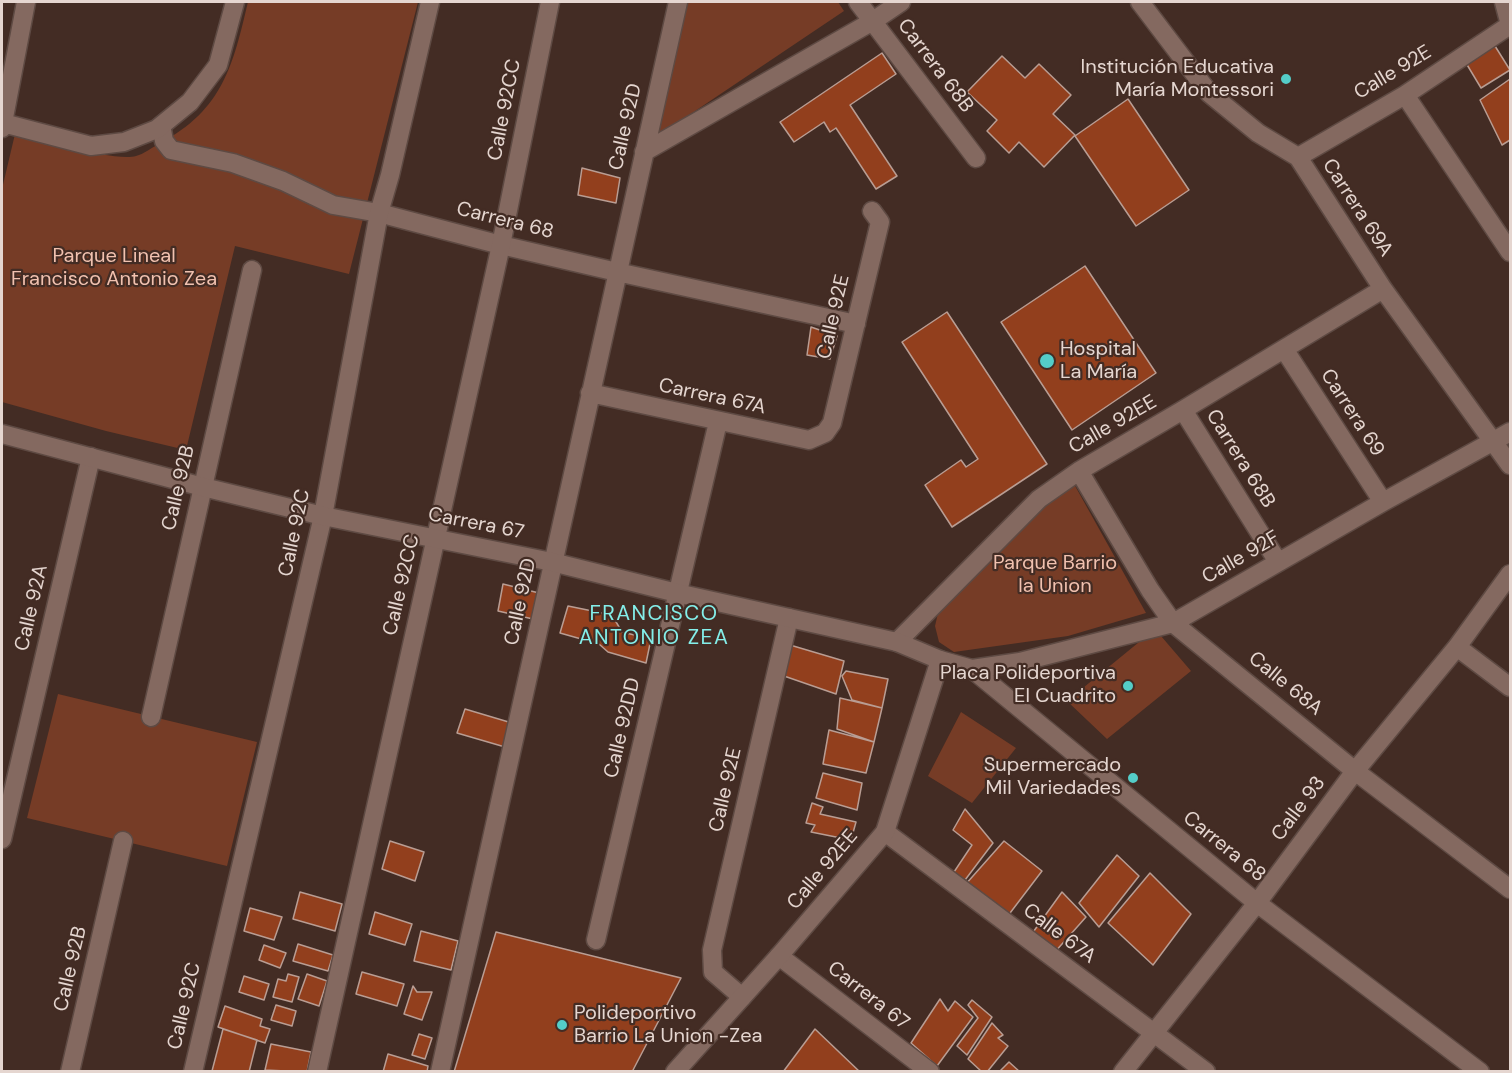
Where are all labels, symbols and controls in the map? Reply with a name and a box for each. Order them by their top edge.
street label: Carrera 68B [892,14,978,118]
street label: Calle 92E [1350,41,1436,105]
place label: Institución Educativa María Montessori [1081,56,1274,103]
street label: Calle 92CC [483,57,527,163]
marker: Institución Educativa María Montessori [1279,72,1293,86]
street label: Calle 92D [604,81,648,173]
street label: Carrera 69A [1317,155,1397,261]
street label: Carrera 68 [454,197,556,245]
park label: Parque Lineal Francisco Antonio Zea [11,245,217,292]
street label: Calle 92E [813,272,855,362]
place label: Hospital La María [1060,338,1137,385]
marker: Hospital La María [1038,352,1056,370]
street label: Carrera 69 [1315,365,1389,461]
street label: Carrera 67A [656,374,768,420]
street label: Calle 92EE [1065,390,1161,460]
street label: Carrera 68B [1200,405,1280,513]
street label: Calle 92B [158,443,200,533]
street label: Calle 92C [274,487,316,579]
street label: Carrera 67 [426,503,526,545]
street label: Calle 92F [1198,526,1284,590]
street label: Calle 92CC [379,532,425,638]
park label: Parque Barrio la Union [993,552,1117,599]
street label: Calle 92D [500,556,542,648]
street label: Calle 92A [10,563,54,653]
district label: FRANCISCO ANTONIO ZEA [579,601,729,651]
street label: Calle 68A [1243,647,1327,721]
place label: Placa Polideportiva El Cuadrito [940,662,1116,709]
street label: Calle 92DD [600,676,646,780]
marker: Placa Polideportiva El Cuadrito [1121,679,1135,693]
street label: Calle 92E [705,745,747,835]
place label: Supermercado Mil Variedades [984,754,1121,801]
marker: Supermercado Mil Variedades [1126,771,1140,785]
street label: Calle 93 [1267,772,1331,846]
street label: Carrera 68 [1178,806,1270,888]
street label: Calle 92EE [783,825,863,915]
street label: Calle 67A [1018,899,1100,969]
street label: Calle 92B [50,924,92,1014]
street label: Carrera 67 [822,957,914,1035]
street label: Calle 92C [163,960,207,1052]
place label: Polideportivo Barrio La Union -Zea [574,1002,762,1049]
marker: Polideportivo Barrio La Union -Zea [555,1018,569,1032]

